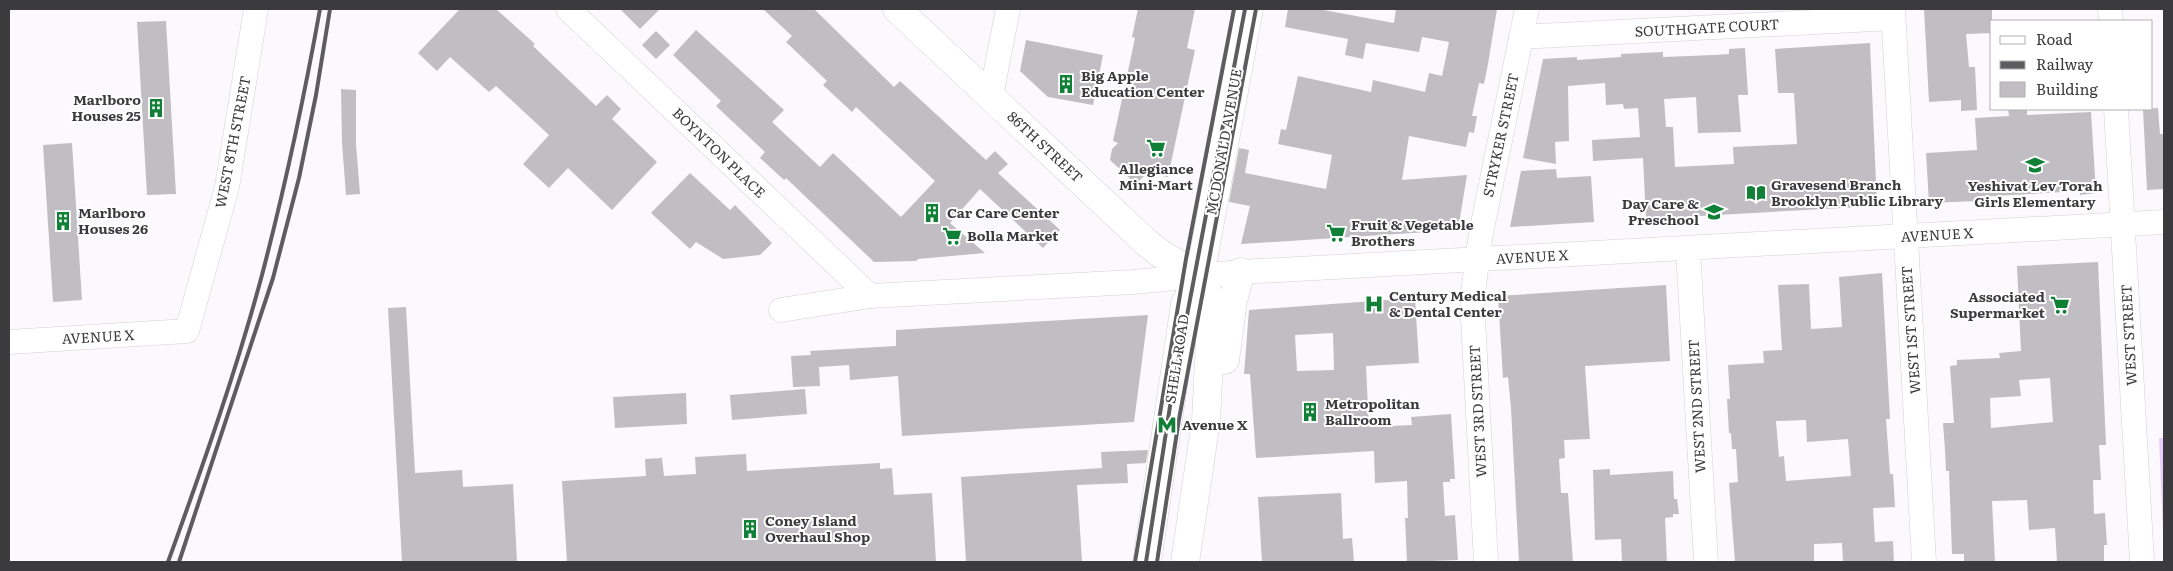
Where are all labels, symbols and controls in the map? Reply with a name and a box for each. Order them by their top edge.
street label: SOUTHGATE COURT [1634,13,1780,41]
legend [1990,20,2153,110]
text: Road [2036,27,2072,50]
text: Railway [2036,52,2094,75]
place label: Big Apple Education Center [1081,65,1205,101]
street label: MCDONALD AVENUE [1200,67,1246,217]
street label: STRYKER STREET [1477,71,1523,199]
building icon: Big Apple Education Center [1055,73,1077,95]
street label: WEST 8TH STREET [209,74,255,210]
text: Building [2036,77,2098,100]
place label: Marlboro Houses 25 [72,89,141,125]
building icon: Marlboro Houses 25 [145,97,167,119]
street label: BOYNTON PLACE [669,103,771,202]
street label: 86TH STREET [1004,106,1088,186]
supermarket icon: Allegiance Mini-Mart [1145,137,1167,159]
school or university icon: Yeshivat Lev Torah Girls Elementary [2024,154,2046,176]
place label: Allegiance Mini-Mart [1118,158,1194,194]
place label: Gravesend Branch Brooklyn Public Library [1771,174,1943,210]
place label: Yeshivat Lev Torah Girls Elementary [1967,175,2103,211]
library icon: Gravesend Branch Brooklyn Public Library [1745,182,1767,204]
place label: Day Care & Preschool [1622,193,1699,229]
school or university icon: Day Care & Preschool [1703,201,1725,223]
place label: Marlboro Houses 26 [78,202,148,238]
building icon: Car Care Center [921,202,943,224]
place label: Car Care Center [947,202,1060,222]
building icon: Marlboro Houses 26 [52,210,74,232]
place label: Fruit & Vegetable Brothers [1351,214,1474,250]
supermarket icon: Fruit & Vegetable Brothers [1325,222,1347,244]
street label: AVENUE X [1900,222,1974,246]
supermarket icon: Bolla Market [941,225,963,247]
place label: Bolla Market [967,225,1059,245]
street label: AVENUE X [1495,244,1569,268]
street label: WEST 1ST STREET [1896,265,1924,395]
street label: WEST STREET [2115,284,2141,386]
place label: Century Medical & Dental Center [1389,285,1507,321]
place label: Associated Supermarket [1950,286,2046,322]
hospital icon: Century Medical & Dental Center [1363,293,1385,315]
supermarket icon: Associated Supermarket [2049,294,2071,316]
street label: SHELL ROAD [1159,312,1193,405]
street label: AVENUE X [61,324,135,348]
street label: WEST 2ND STREET [1683,339,1709,474]
street label: WEST 3RD STREET [1464,344,1490,478]
place label: Metropolitan Ballroom [1325,393,1420,429]
building icon: Metropolitan Ballroom [1299,401,1321,423]
metro station icon: Avenue X [1156,414,1178,436]
place label: Avenue X [1182,414,1248,434]
place label: Coney Island Overhaul Shop [765,510,870,546]
building icon: Coney Island Overhaul Shop [739,518,761,540]

